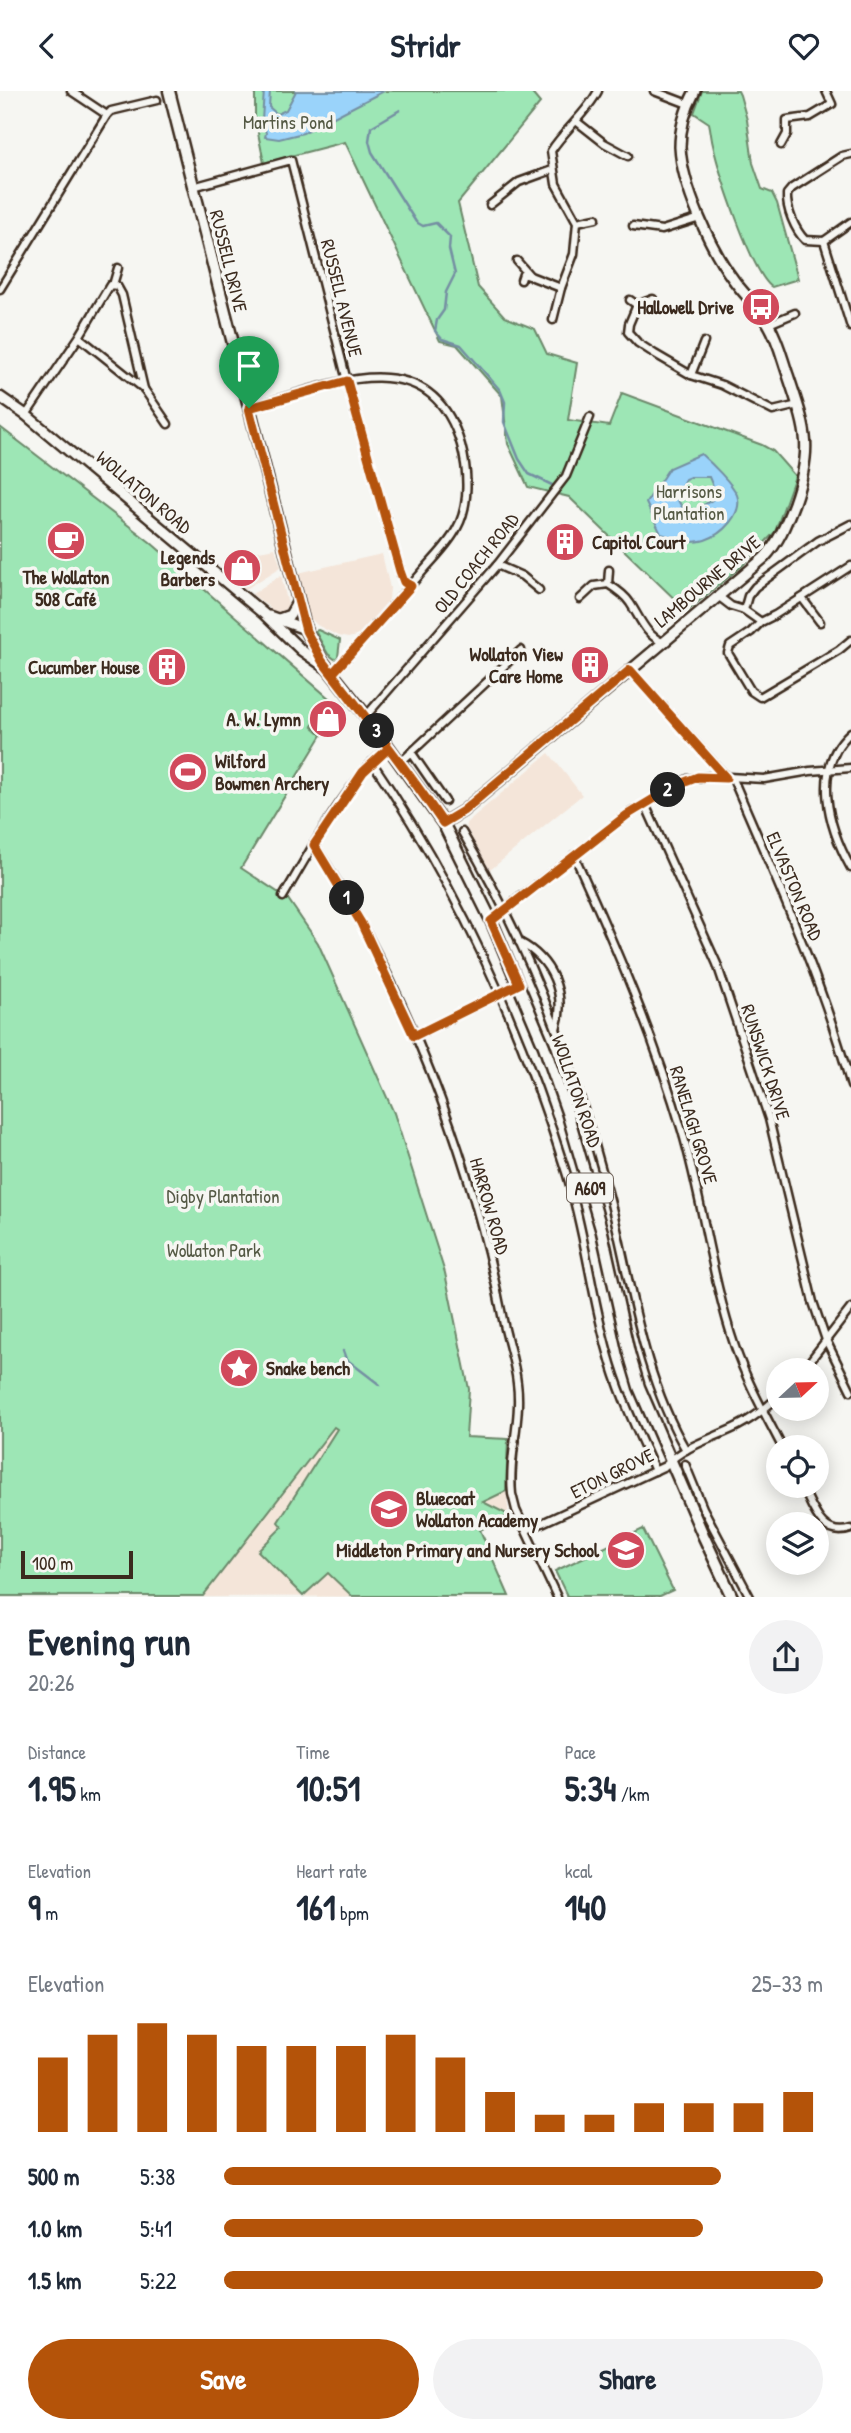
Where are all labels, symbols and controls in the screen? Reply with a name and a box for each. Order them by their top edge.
text: Stridr [391,24,460,67]
icon: back [28,27,66,65]
icon: heart [785,27,823,65]
park label: Martins Pond [243,109,334,135]
street label: RUSSELL DRIVE [204,207,254,315]
street label: RUSSELL AVENUE [315,236,369,360]
bus stop icon: Hallowell Drive [740,286,782,328]
place label: Hallowell Drive [637,294,734,320]
pin [219,336,279,408]
icon: arrive [230,347,268,385]
street label: WOLLATON ROAD [91,444,197,540]
park label: Harrisons Plantation [653,478,725,526]
street label: OLD COACH ROAD [427,507,525,619]
cafe icon: The Wollaton 508 Café [45,520,87,562]
building icon: Capitol Court [544,521,586,563]
place label: Capitol Court [592,529,687,556]
street label: LAMBOURNE DRIVE [648,529,766,633]
place label: Legends Barbers [161,544,216,592]
shop icon: Legends Barbers [221,547,263,589]
place label: The Wollaton 508 Café [22,564,110,612]
place label: Wollaton View Care Home [470,641,563,689]
building icon: Wollaton View Care Home [569,644,611,686]
building icon: Cucumber House [146,646,188,688]
place label: Cucumber House [28,654,140,680]
shop icon: A. W. Lymn [307,698,349,740]
place label: A. W. Lymn [227,706,301,733]
pin: 3 [360,713,394,749]
text: 3 [372,717,381,743]
place label: Wilford Bowmen Archery [215,748,329,797]
sports icon: Wilford Bowmen Archery [167,751,209,793]
pin: 2 [650,773,686,807]
text: 2 [663,776,672,802]
street label: ELVASTON ROAD [760,828,830,944]
pin: 1 [330,881,364,915]
text: 1 [343,884,350,910]
street label: RUNSWICK DRIVE [735,1001,797,1124]
street label: WOLLATON ROAD [546,1031,608,1151]
street label: RANELAGH GROVE [664,1063,725,1188]
street label: HARROW ROAD [464,1155,516,1257]
road number: A609 [567,1173,613,1203]
park label: Digby Plantation [166,1183,280,1209]
park label: Wollaton Park [167,1237,261,1263]
place icon: Snake bench [218,1347,260,1389]
place label: Snake bench [266,1355,350,1381]
north arrow [766,1358,830,1421]
map controls [766,1358,829,1575]
button: locate [766,1435,829,1498]
street label: ETON GROVE [566,1441,659,1504]
place label: Bluecoat Wollaton Academy [416,1485,538,1534]
school or university icon: Bluecoat Wollaton Academy [368,1488,410,1530]
button: layers [766,1512,829,1575]
school or university icon: Middleton Primary and Nursery School [605,1529,647,1571]
place label: Middleton Primary and Nursery School [336,1537,600,1564]
scale bar [21,1547,133,1579]
text: 100 m [32,1550,73,1576]
text: Evening run [28,1615,191,1667]
button: share [749,1620,823,1694]
text: 20:26 [28,1667,74,1698]
text: Distance [28,1739,86,1765]
text: Time [296,1739,330,1765]
text: Pace [565,1739,596,1765]
text: 1.95 [28,1765,76,1812]
text: 10:51 [296,1765,360,1812]
text: 5:34 [565,1765,616,1812]
text: km [76,1781,101,1807]
text: /km [616,1781,650,1807]
text: Elevation [28,1858,91,1884]
text: Heart rate [296,1858,367,1884]
text: kcal [565,1858,592,1884]
text: 9 [28,1884,41,1931]
text: 161 [296,1884,336,1931]
text: 140 [565,1884,606,1931]
text: m [41,1900,58,1926]
text: bpm [336,1900,369,1926]
text: Elevation [28,1968,104,1999]
text: 25–33 m [751,1968,823,1999]
text: 500 m [28,2161,79,2192]
text: 5:38 [140,2161,175,2192]
text: 1.0 km [28,2213,82,2244]
text: 5:41 [140,2213,172,2244]
text: 1.5 km [28,2265,81,2296]
text: 5:22 [140,2265,177,2296]
button: Save [28,2339,419,2419]
button: Share [433,2339,823,2419]

